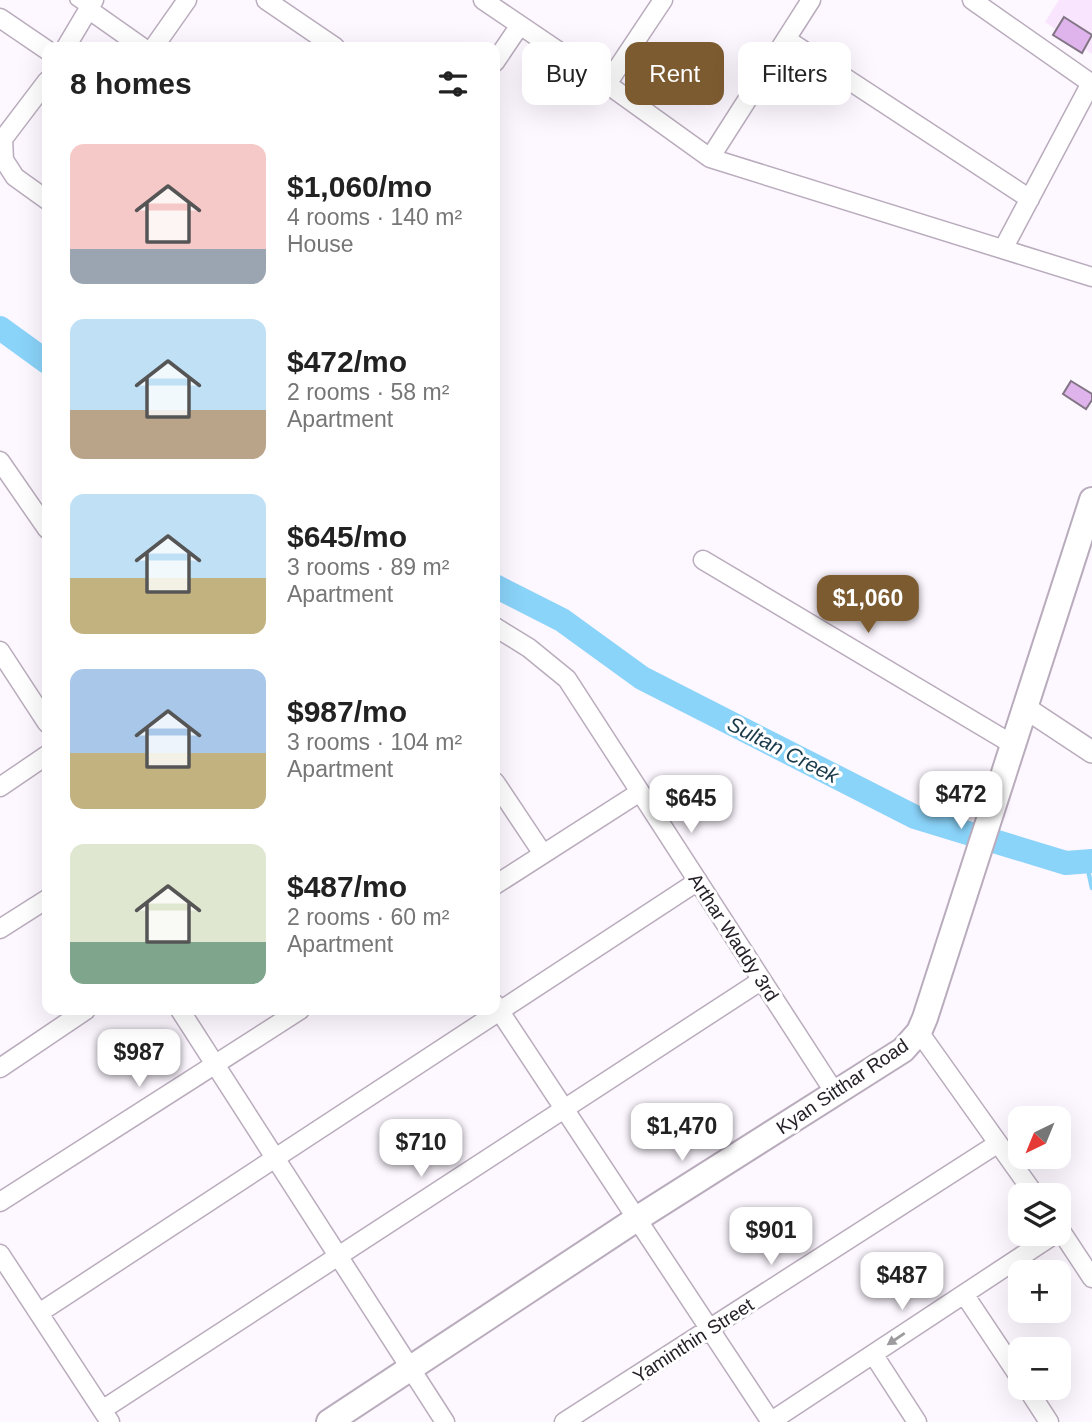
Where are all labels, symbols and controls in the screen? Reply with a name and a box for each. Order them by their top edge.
chip: Buy [522,42,611,105]
chip: Rent [625,42,724,105]
chip: Filters [738,42,851,105]
icon: filters [434,65,472,103]
text: 8 homes [70,67,192,100]
text: $1,060/mo [287,170,432,203]
icon: home [126,172,210,256]
text: 4 rooms · 140 m² [287,204,462,230]
text: House [287,231,353,257]
text: $472/mo [287,345,407,378]
icon: home [126,347,210,431]
text: 2 rooms · 58 m² [287,379,449,405]
text: Apartment [287,406,393,432]
text: $645/mo [287,520,407,553]
icon: home [126,522,210,606]
text: 3 rooms · 89 m² [287,554,449,580]
pin: $1,060 [811,576,925,635]
text: Apartment [287,581,393,607]
text: $1,060 [833,585,903,611]
text: $987/mo [287,695,407,728]
icon: home [126,697,210,781]
water label: Sultan Creek [724,712,844,788]
text: 3 rooms · 104 m² [287,729,462,755]
text: Apartment [287,756,393,782]
pin: $472 [920,772,1002,831]
pin: $645 [650,776,732,835]
text: $472 [935,781,987,807]
text: $645 [665,785,717,811]
street label: Arthar Waddy 3rd [684,869,783,1005]
text: $487/mo [287,870,407,903]
icon: home [126,872,210,956]
text: 2 rooms · 60 m² [287,904,449,930]
text: Apartment [287,931,393,957]
pin: $987 [98,1030,180,1089]
street label: Kyan Sitthar Road [772,1035,912,1138]
text: $987 [113,1039,165,1065]
pin: $1,470 [625,1104,739,1163]
north arrow [1008,1106,1071,1169]
map controls [1008,1106,1071,1400]
text: $1,470 [647,1113,717,1139]
pin: $710 [380,1120,462,1179]
text: $710 [395,1129,447,1155]
button: layers [1008,1183,1071,1246]
pin: $901 [730,1208,812,1267]
text: $901 [745,1217,797,1243]
pin: $487 [861,1252,943,1312]
button: + [1008,1260,1071,1323]
text: $487 [876,1262,928,1288]
street label: Yaminthin Street [629,1293,758,1387]
one-way arrow [886,1332,905,1345]
button: − [1008,1337,1071,1400]

